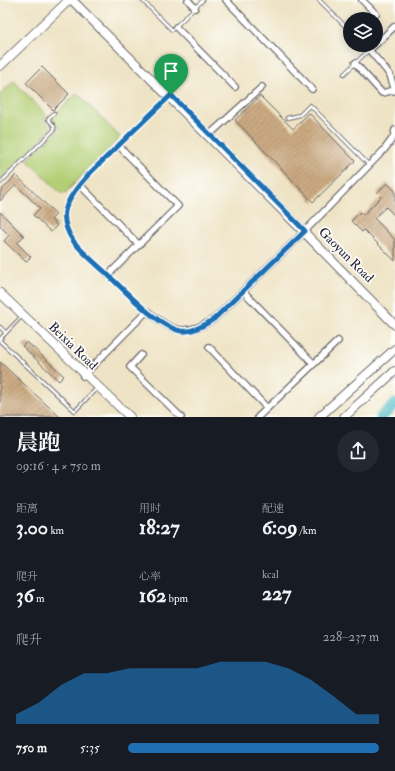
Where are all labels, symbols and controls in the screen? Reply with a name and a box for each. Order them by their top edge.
map controls [343,12,383,52]
button: layers [343,12,383,52]
pin [154,54,188,95]
icon: arrive [160,60,182,82]
street label: Gaoyun Road [314,224,377,287]
street label: Beixia Road [45,319,101,374]
text: 晨跑 [16,429,60,457]
button: share [337,430,379,472]
text: 09:16 · 4 × 750 m [16,458,101,474]
text: 距离 [16,502,38,515]
text: 用时 [139,502,161,515]
text: 配速 [262,502,284,515]
text: 3.00 [16,515,48,540]
text: 18:27 [139,515,180,540]
text: 6:09 [262,515,298,540]
text: km [48,524,64,537]
text: /km [298,524,316,537]
text: kcal [262,568,279,581]
text: 爬升 [16,570,38,583]
text: 心率 [139,570,161,583]
text: 227 [262,581,291,606]
text: 36 [16,583,34,608]
text: 162 [139,583,166,608]
text: m [34,592,45,605]
text: bpm [166,592,188,605]
text: 228–237 m [323,629,379,645]
text: 爬升 [16,632,42,648]
text: 750 m [16,740,47,756]
text: 5:35 [80,740,100,756]

